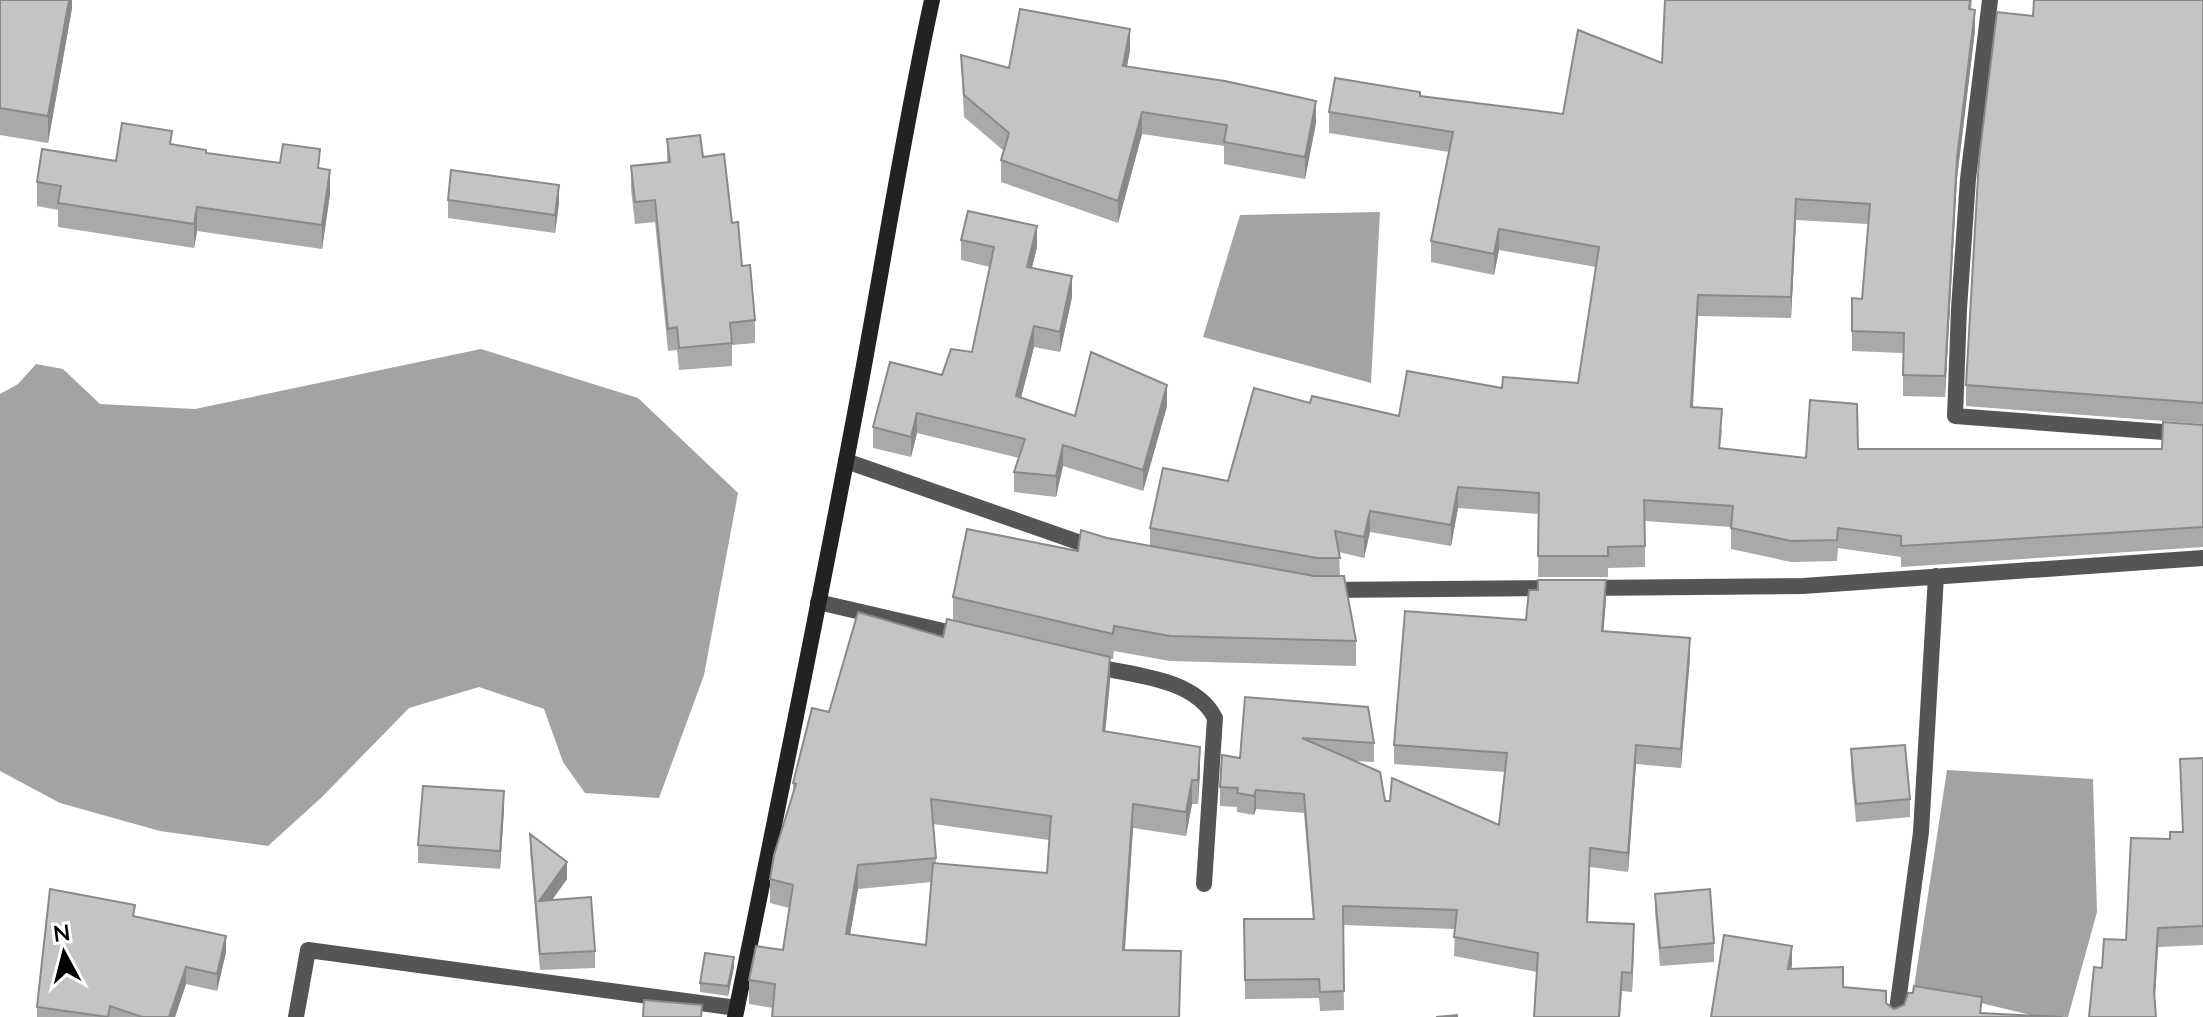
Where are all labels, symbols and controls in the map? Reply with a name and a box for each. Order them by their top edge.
north arrow [24,913,104,993]
text: N [51,918,72,947]

